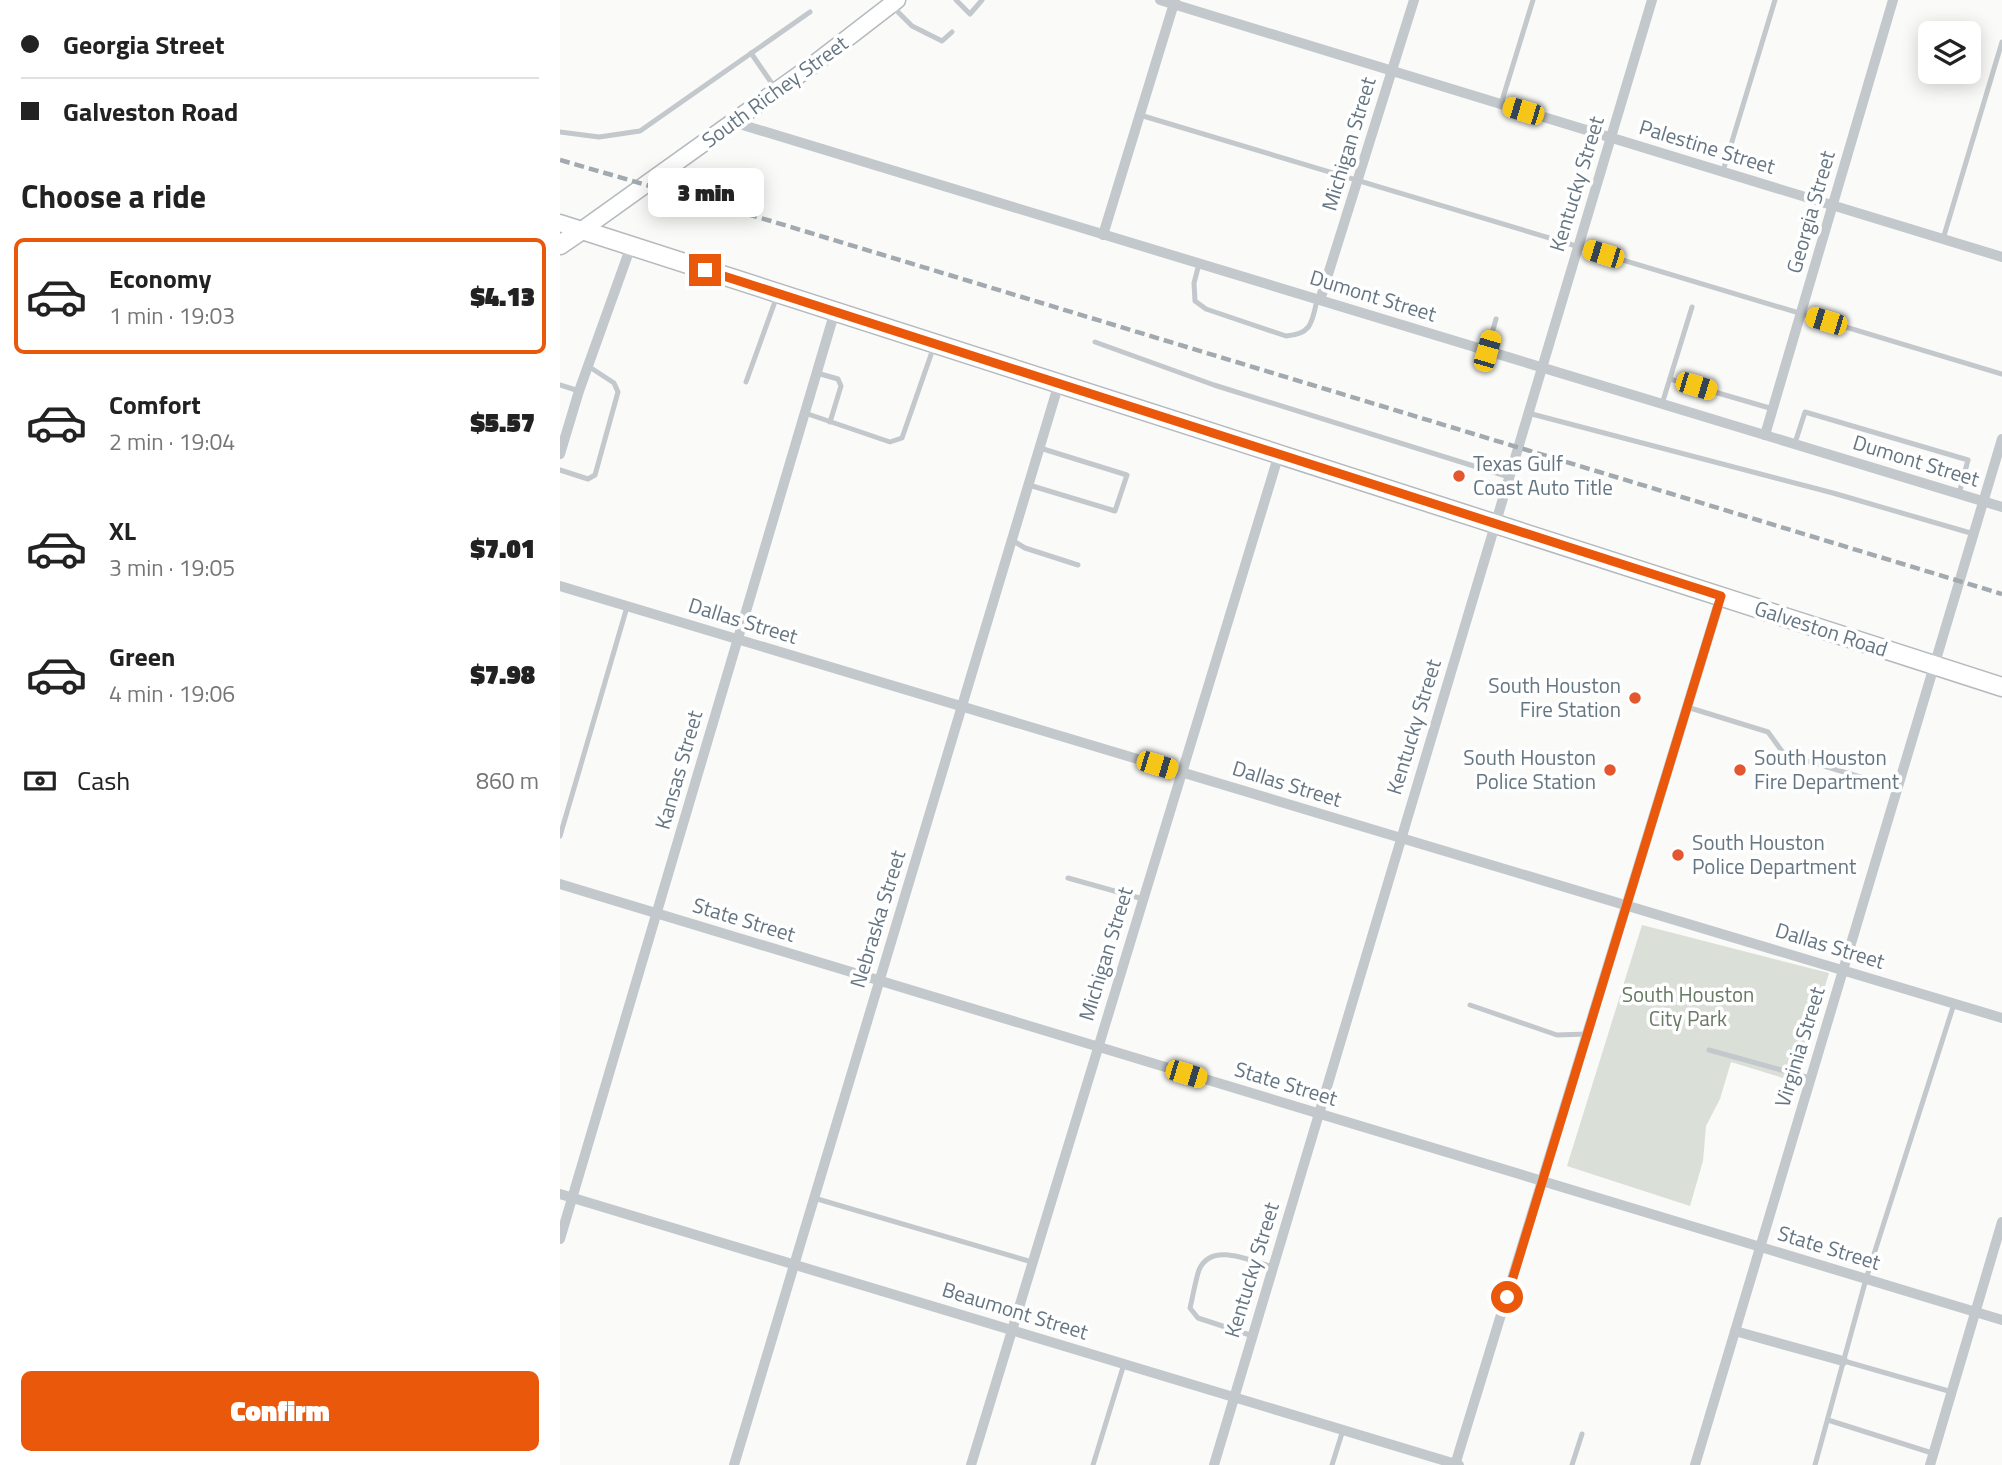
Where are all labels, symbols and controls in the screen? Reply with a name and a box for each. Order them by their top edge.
map controls [1918,21,1981,84]
button: layers [1918,21,1981,84]
text: Georgia Street [63,25,224,64]
street label: South Richey Street [695,27,855,155]
street label: Michigan Street [1312,72,1384,215]
text: Galveston Road [63,92,238,131]
car [1500,95,1547,127]
street label: Palestine Street [1635,110,1780,182]
street label: Kentucky Street [1540,111,1612,255]
street label: Georgia Street [1777,146,1843,277]
callout: 3 min [647,168,763,218]
text: Choose a ride [21,172,206,220]
text: 3 min [677,175,735,210]
car [1580,238,1627,270]
route end [689,254,721,286]
text: Economy [109,259,211,298]
street label: Dumont Street [1306,261,1441,330]
icon: car [25,265,88,328]
text: $4.13 [470,277,535,316]
text: 1 min · 19:03 [109,298,235,333]
car [1803,305,1850,337]
car [1472,328,1503,374]
car [1673,370,1720,402]
text: Comfort [109,385,201,424]
icon: car [25,391,88,454]
text: $5.57 [470,403,535,442]
text: 2 min · 19:04 [109,424,235,459]
street label: Dumont Street [1849,426,1984,495]
place label: Texas Gulf Coast Auto Title [1473,447,1613,503]
marker: Texas Gulf Coast Auto Title [1451,468,1467,484]
text: XL [109,511,136,550]
icon: car [25,517,88,580]
text: $7.01 [470,529,535,568]
text: 3 min · 19:05 [109,550,235,585]
street label: Dallas Street [685,588,803,652]
street label: Galveston Road [1751,591,1892,665]
text: Green [109,637,175,676]
icon: car [25,643,88,706]
street label: Kentucky Street [1377,654,1449,798]
text: $7.98 [470,655,535,694]
place label: South Houston Fire Station [1488,669,1621,725]
text: 4 min · 19:06 [109,676,235,711]
marker: South Houston Fire Station [1627,690,1643,706]
street label: Kansas Street [646,706,710,833]
place label: South Houston Police Station [1463,741,1596,797]
place label: South Houston Fire Department [1754,741,1900,797]
car [1134,749,1181,781]
street label: Dallas Street [1229,751,1347,815]
text: Cash [77,761,130,800]
icon: cash [21,762,59,800]
marker: South Houston Police Station [1602,762,1618,778]
marker: South Houston Fire Department [1732,762,1748,778]
text: 860 m [476,763,539,798]
place label: South Houston Police Department [1692,826,1857,882]
street label: Nebraska Street [841,845,913,992]
marker: South Houston Police Department [1670,847,1686,863]
street label: Michigan Street [1069,882,1141,1025]
street label: State Street [689,888,800,950]
street label: Dallas Street [1772,913,1890,977]
park label: South Houston City Park [1622,978,1754,1034]
street label: Virginia Street [1766,982,1833,1111]
street label: State Street [1231,1052,1342,1114]
car [1163,1058,1210,1090]
street label: Kentucky Street [1215,1197,1287,1341]
street label: State Street [1774,1216,1885,1278]
street label: Beaumont Street [938,1273,1093,1348]
route start [1491,1281,1523,1313]
button: Confirm [21,1371,539,1451]

